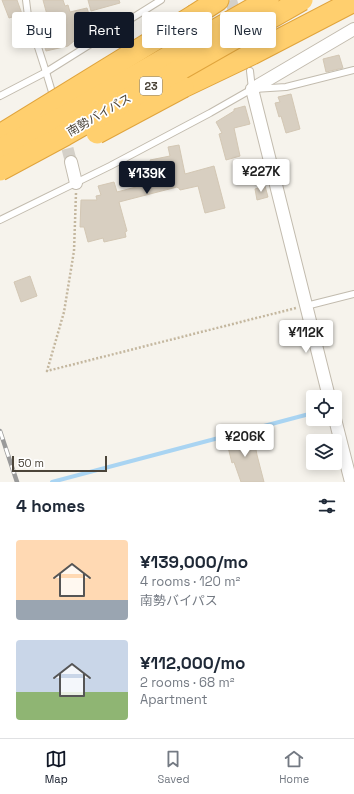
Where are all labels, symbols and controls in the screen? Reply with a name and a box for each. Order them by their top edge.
chip: Buy [12,12,66,48]
chip: Rent [74,12,134,48]
chip: Filters [142,12,212,48]
chip: New [220,12,276,48]
road number: 23 [140,77,162,95]
street label: 南勢バイパス [64,90,134,140]
pin: ¥227K [233,159,289,193]
pin: ¥139K [119,161,175,195]
text: ¥227K [242,163,280,180]
text: ¥139K [128,165,166,182]
pin: ¥112K [278,320,334,354]
text: ¥112K [288,324,324,341]
map controls [306,390,342,470]
button: locate [306,390,342,426]
pin: ¥206K [217,424,273,458]
text: ¥206K [225,428,265,445]
button: layers [306,434,342,470]
scale bar [12,454,107,473]
text: 50 m [18,456,44,470]
text: 4 homes [16,495,85,517]
icon: filters [316,495,338,517]
text: ¥139,000/mo [140,551,248,573]
icon: home [48,556,96,604]
text: 4 rooms · 120 m² [140,573,240,590]
text: 南勢バイパス [140,592,218,609]
text: ¥112,000/mo [140,652,245,674]
icon: home [48,656,96,704]
text: 2 rooms · 68 m² [140,674,234,691]
text: Apartment [140,691,208,708]
tab: Map [45,748,68,786]
tab: Saved [157,748,190,786]
tab: Home [279,748,309,786]

